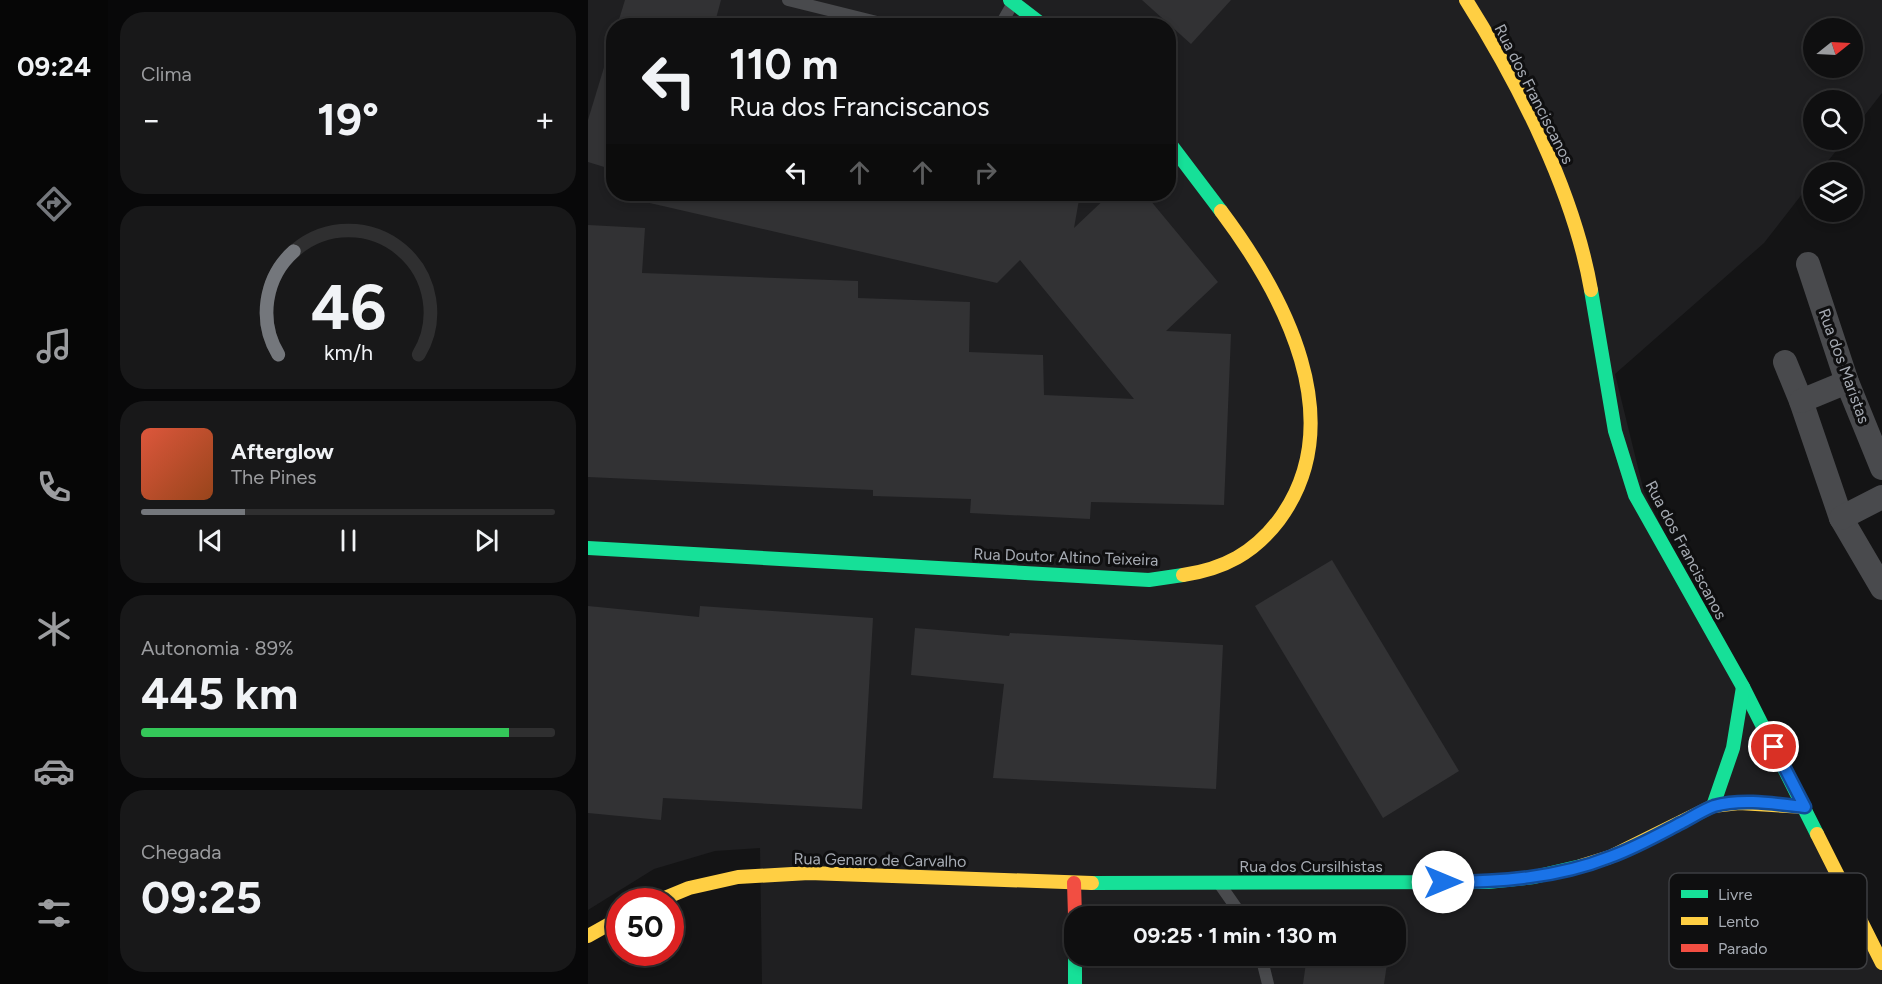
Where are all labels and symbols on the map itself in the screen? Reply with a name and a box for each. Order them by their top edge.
north arrow [1803,18,1863,78]
street label: Rua dos Franciscanos [1490,21,1578,167]
street label: Rua dos Maristas [1814,306,1874,426]
street label: Rua dos Franciscanos [1641,477,1731,623]
street label: Rua Doutor Altino Teixeira [973,544,1159,570]
pin [1748,721,1799,772]
street label: Rua Genaro de Carvalho [793,849,967,871]
position arrow [1411,850,1475,914]
street label: Rua dos Cursilhistas [1239,857,1383,876]
legend [1669,873,1867,969]
text: Livre [1718,885,1753,904]
speed limit sign: 50 [606,888,684,966]
text: Lento [1718,912,1759,931]
text: Parado [1718,939,1768,958]

